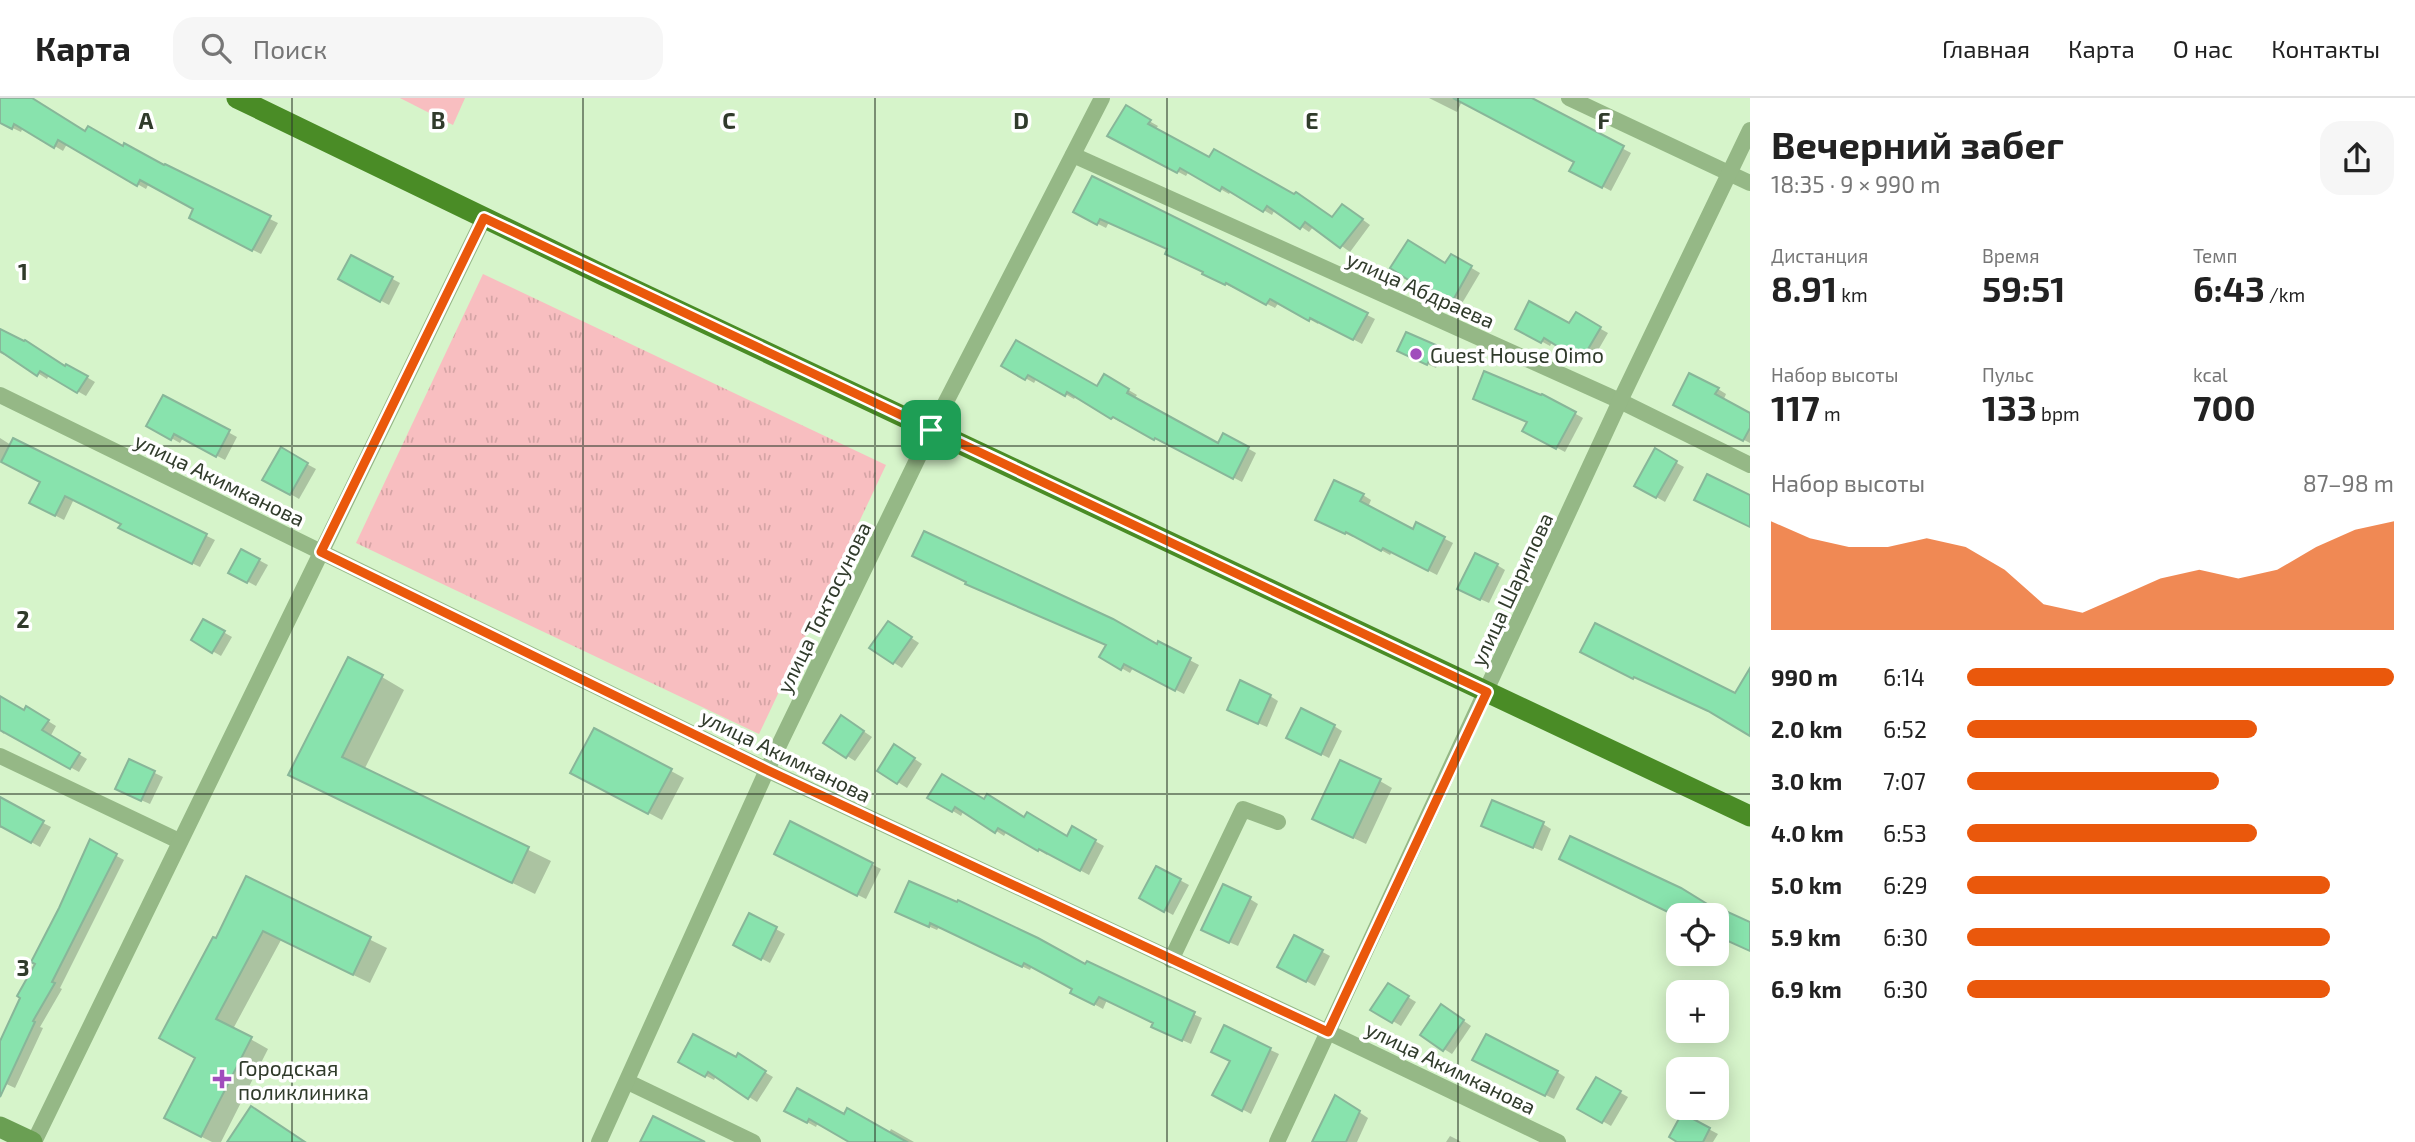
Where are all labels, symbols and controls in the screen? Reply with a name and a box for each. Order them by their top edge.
search box [173,17,663,80]
text: Карта [35,28,131,68]
icon: search [197,29,235,67]
text: Поиск [253,33,327,64]
text: Главная [1942,34,2030,63]
text: Карта [2068,34,2135,63]
text: О нас [2173,34,2233,63]
text: Контакты [2271,34,2380,63]
text: A [138,106,154,134]
text: B [431,106,445,134]
text: C [722,106,736,134]
text: D [1013,106,1029,134]
text: E [1305,106,1319,134]
text: F [1598,106,1611,134]
text: Вечерний забег [1771,121,2064,167]
button: share [2320,121,2394,195]
text: 18:35 · 9 × 990 m [1771,170,1940,198]
text: Дистанция [1771,244,1868,267]
text: Время [1982,244,2040,267]
text: Темп [2193,244,2237,267]
street label: улица Абдраева [1343,245,1499,334]
text: 1 [18,257,28,285]
text: 8.91 [1771,267,1837,309]
text: 59:51 [1982,267,2065,309]
text: 6:43 [2193,267,2265,309]
text: km [1837,283,1868,306]
text: /km [2265,283,2305,306]
place label: Guest House Oimo [1430,342,1604,367]
marker: Guest House Oimo [1408,346,1424,362]
text: Набор высоты [1771,363,1898,386]
text: Пульс [1982,363,2034,386]
text: kcal [2193,363,2228,386]
text: 117 [1771,386,1820,428]
text: 133 [1982,386,2037,428]
text: 700 [2193,386,2256,428]
pin [901,400,961,460]
text: m [1820,402,1841,425]
text: bpm [2037,402,2080,425]
icon: arrive [912,411,950,449]
street label: улица Акимканова [131,427,309,532]
text: Набор высоты [1771,469,1925,497]
text: 87–98 m [2303,469,2394,497]
street label: улица Шарипова [1465,508,1558,670]
street label: улица Токтосунова [771,517,876,697]
text: 2 [16,605,30,633]
text: 990 m [1771,663,1838,691]
text: 6:14 [1883,663,1925,691]
street label: улица Акимканова [697,703,875,808]
text: 2.0 km [1771,715,1843,743]
text: 6:52 [1883,715,1927,743]
text: 3.0 km [1771,767,1842,795]
text: 7:07 [1883,767,1926,795]
text: 4.0 km [1771,819,1844,847]
text: 6:53 [1883,819,1927,847]
text: 5.0 km [1771,871,1842,899]
text: 6:29 [1883,871,1928,899]
map controls [1666,903,1729,1120]
button: locate [1666,903,1729,966]
text: 5.9 km [1771,923,1841,951]
text: 6:30 [1883,923,1928,951]
text: 3 [16,953,30,981]
text: 6.9 km [1771,975,1842,1003]
text: 6:30 [1883,975,1928,1003]
button: + [1666,980,1729,1043]
street label: улица Акимканова [1362,1015,1540,1120]
place label: Городская поликлиника [238,1055,369,1104]
button: − [1666,1057,1729,1120]
marker: Городская поликлиника [212,1069,232,1089]

